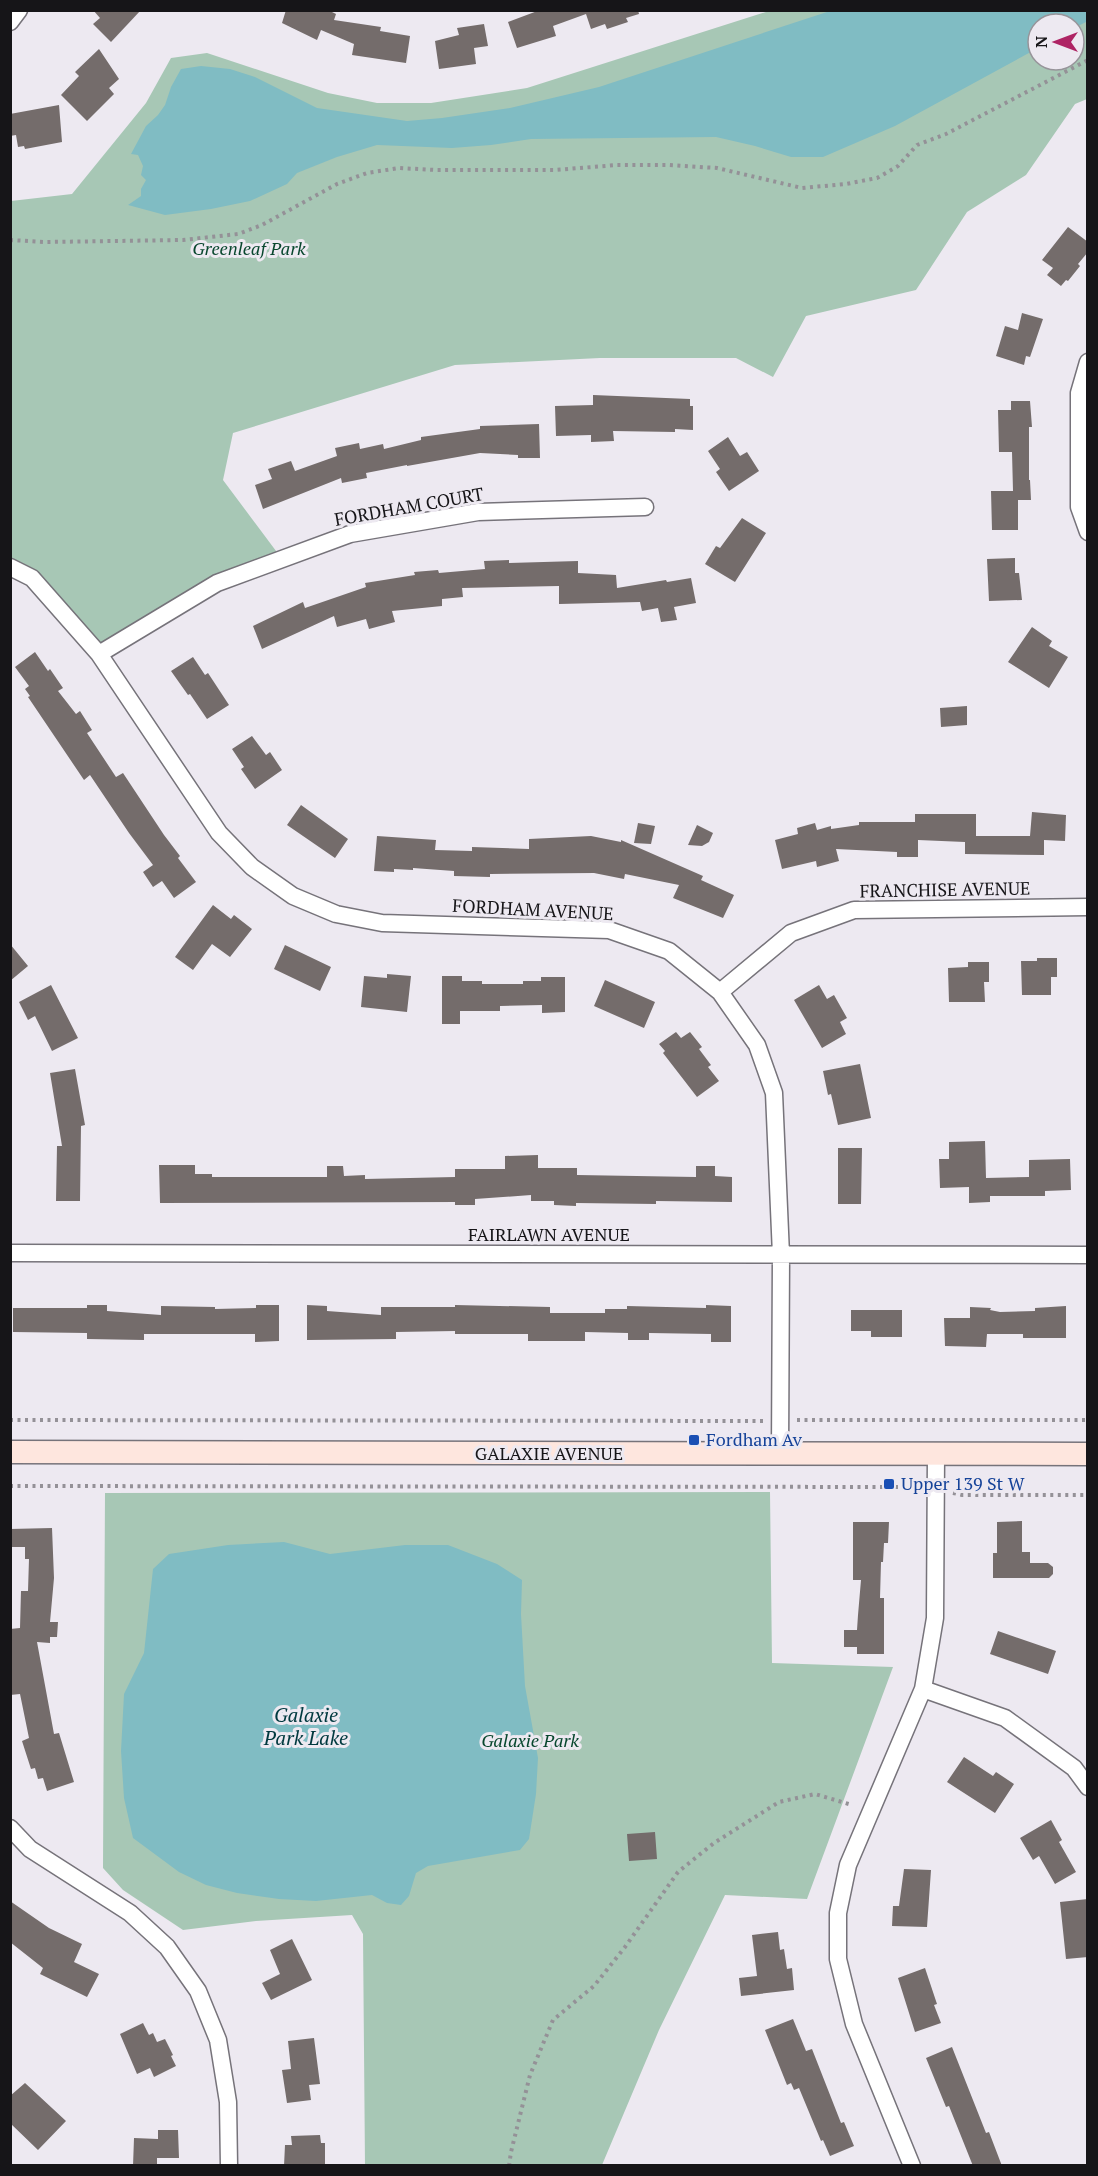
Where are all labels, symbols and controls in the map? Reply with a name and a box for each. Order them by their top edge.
north arrow [1026,12,1086,72]
text: N [1030,36,1052,48]
park label: Greenleaf Park [192,236,306,260]
street label: FORDHAM COURT [332,481,485,531]
street label: FRANCHISE AVENUE [859,876,1031,902]
street label: FORDHAM AVENUE [452,893,614,925]
street label: FAIRLAWN AVENUE [468,1222,630,1246]
place label: Fordham Av [706,1427,803,1451]
marker: Fordham Av [687,1433,701,1447]
street label: GALAXIE AVENUE [475,1441,623,1465]
place label: Upper 139 St W [901,1471,1025,1495]
marker: Upper 139 St W [882,1477,896,1491]
water label: Galaxie Park Lake [263,1701,348,1751]
park label: Galaxie Park [481,1728,579,1752]

